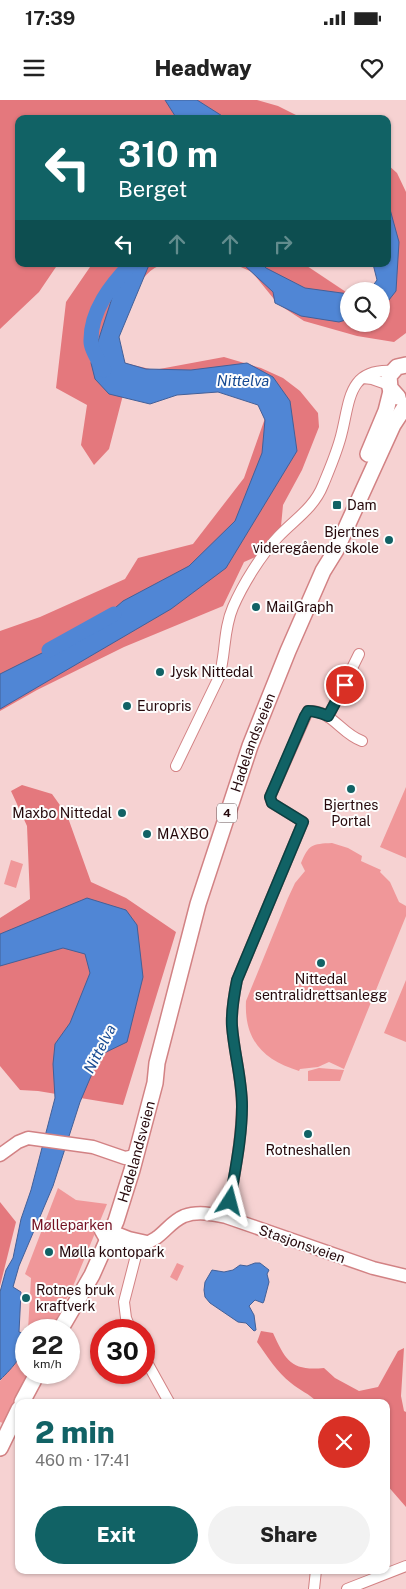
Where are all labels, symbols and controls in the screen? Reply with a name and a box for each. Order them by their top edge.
text: 17:39 [25,7,75,29]
icon: menu [20,54,48,82]
icon: heart [358,54,386,82]
text: Headway [154,55,252,81]
text: 310 m [118,134,218,175]
icon: left [35,135,100,200]
text: Berget [118,176,187,202]
icon: left [110,230,138,258]
icon: ahead [163,230,191,258]
icon: ahead [216,230,244,258]
icon: right [269,230,297,258]
map controls [340,282,390,332]
button: search [340,282,390,332]
water label: Nittelva [217,372,269,389]
place label: Dam [347,497,377,513]
marker: Dam [331,499,343,511]
place label: Bjertnes videregående skole [253,524,379,556]
marker: Bjertnes videregående skole [383,534,395,546]
place label: MailGraph [266,599,334,615]
marker: MailGraph [250,601,262,613]
place label: Jysk Nittedal [170,664,253,680]
pin [324,664,366,706]
marker: Jysk Nittedal [154,666,166,678]
icon: arrive [331,671,359,699]
street label: Hadelandsveien [227,691,278,794]
place label: Europris [137,698,191,714]
marker: Europris [121,700,133,712]
marker: Bjertnes Portal [345,783,357,795]
place label: Bjertnes Portal [324,797,378,829]
road number: 4 [217,804,237,822]
place label: Maxbo Nittedal [12,805,112,821]
marker: Maxbo Nittedal [116,807,128,819]
place label: MAXBO [157,826,209,842]
marker: MAXBO [141,828,153,840]
marker: Nittedal sentralidrettsanlegg [315,957,327,969]
place label: Nittedal sentralidrettsanlegg [255,971,387,1003]
water label: Nittelva [80,1022,119,1076]
street label: Hadelandsveien [114,1099,158,1204]
marker: Rotneshallen [302,1128,314,1140]
place label: Rotneshallen [265,1142,351,1158]
position arrow [203,1174,255,1226]
park label: Mølleparken [31,1217,113,1233]
street label: Stasjonsveien [257,1222,347,1266]
place label: Mølla kontopark [59,1244,165,1260]
marker: Mølla kontopark [43,1246,55,1258]
place label: Rotnes bruk kraftverk [36,1282,115,1314]
marker: Rotnes bruk kraftverk [20,1292,32,1304]
speed limit sign: 30 [90,1319,155,1384]
text: 22 [32,1330,63,1360]
text: km/h [33,1357,62,1371]
text: 2 min [35,1414,115,1450]
button: close [318,1416,370,1468]
text: 460 m · 17:41 [35,1451,130,1470]
button: Exit [35,1506,198,1564]
button: Share [208,1506,370,1564]

